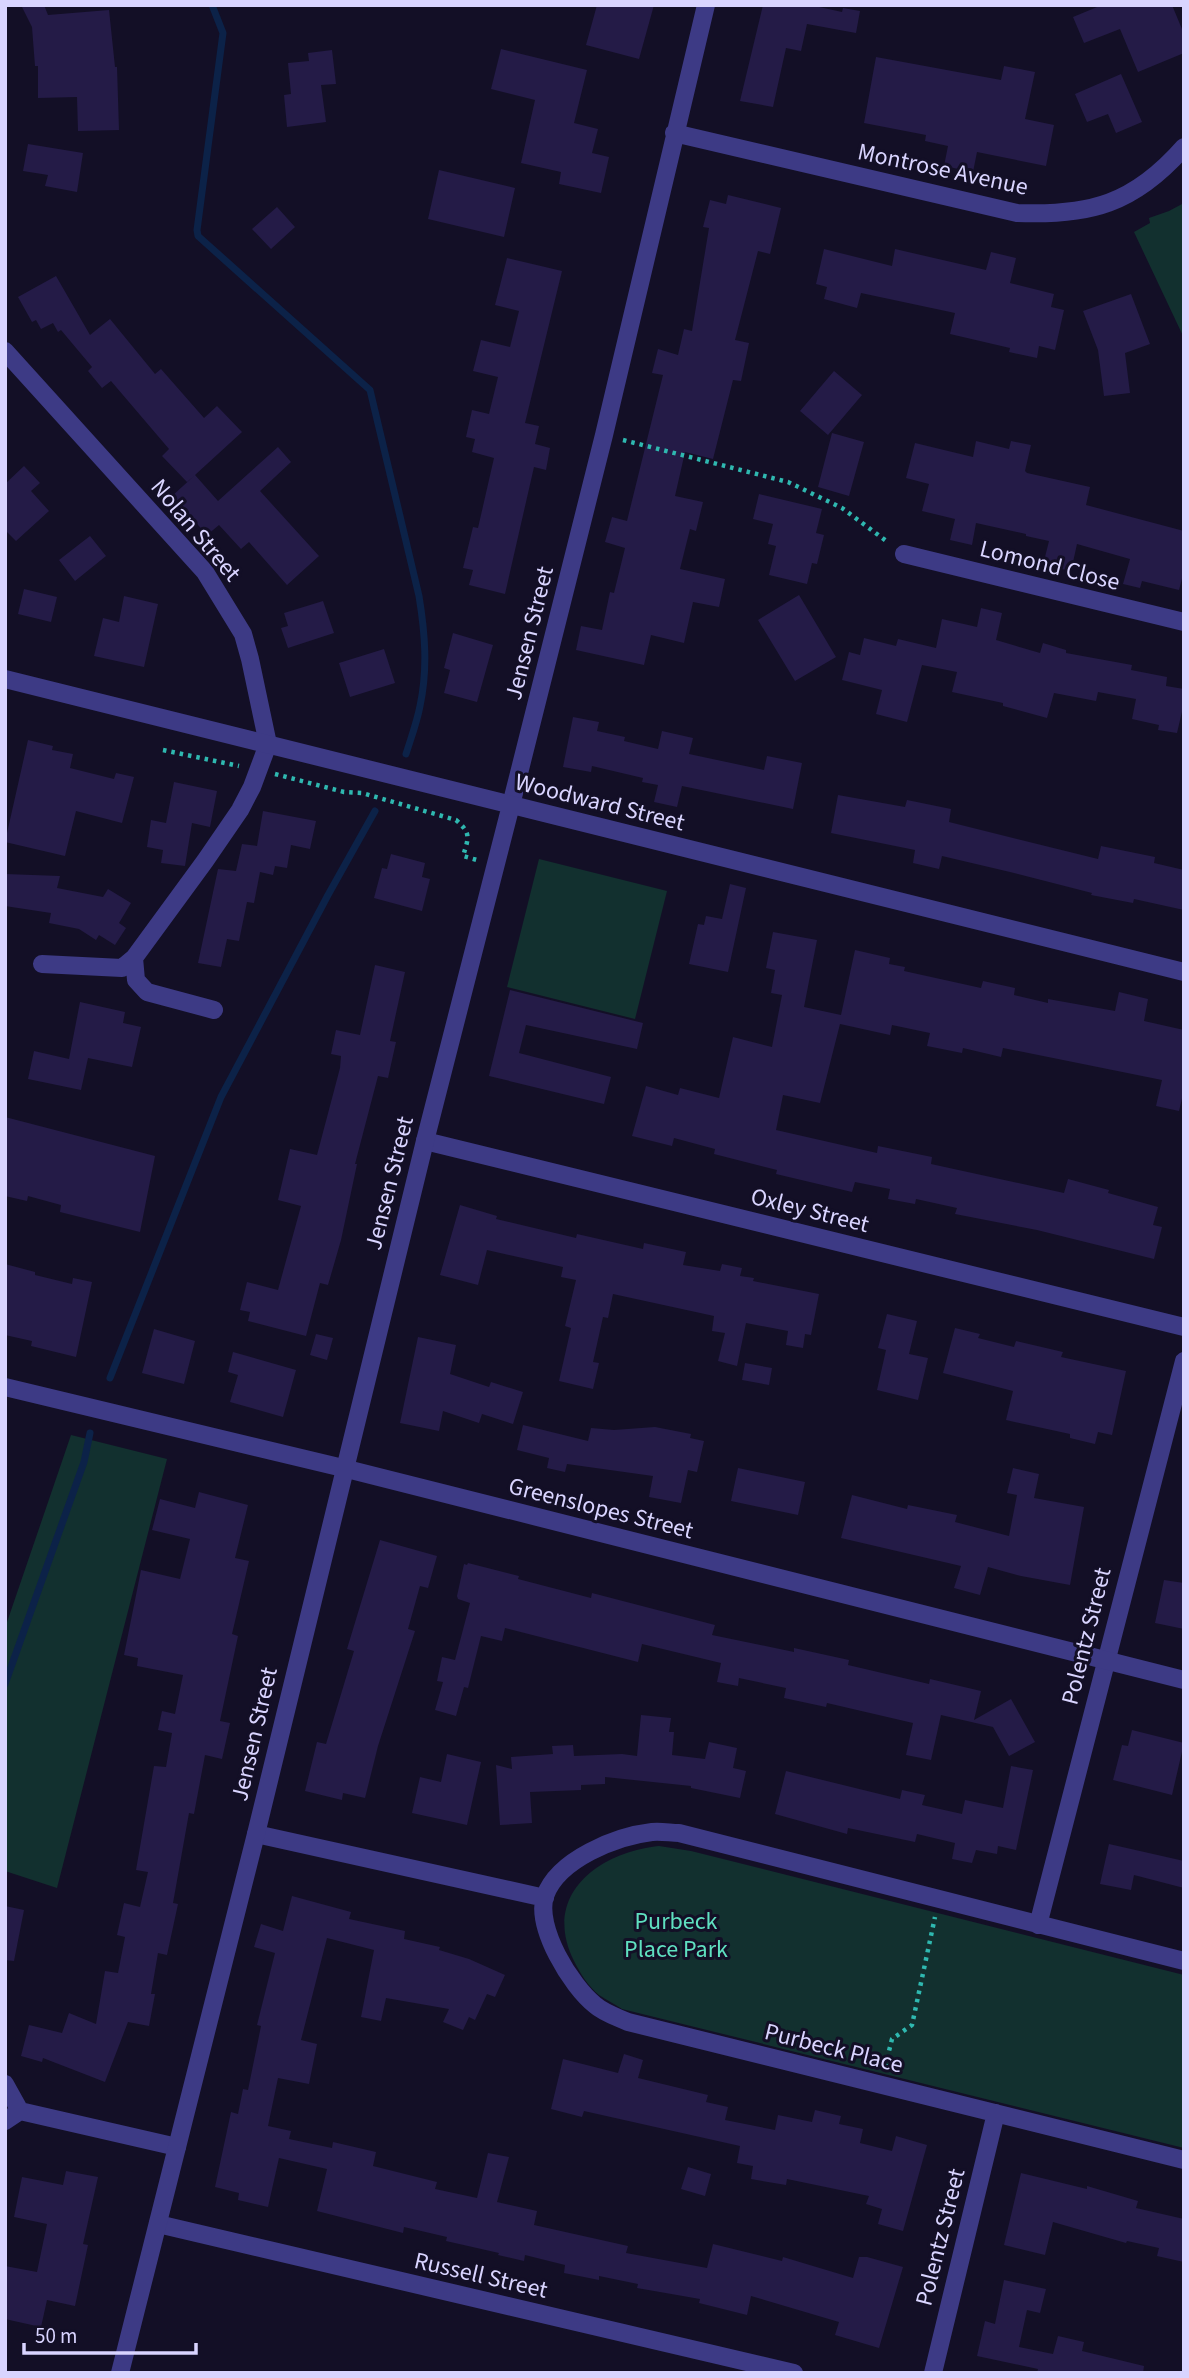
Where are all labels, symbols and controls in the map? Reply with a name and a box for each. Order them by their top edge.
street label: Montrose Avenue [854,134,1031,205]
street label: Nolan Street [142,471,249,589]
street label: Lomond Close [976,531,1124,600]
street label: Jensen Street [496,563,563,704]
street label: Woodward Street [511,764,688,840]
street label: Jensen Street [356,1113,423,1254]
street label: Oxley Street [747,1179,873,1242]
street label: Greenslopes Street [505,1469,697,1548]
street label: Polentz Street [1053,1564,1120,1708]
street label: Jensen Street [222,1664,287,1805]
park label: Purbeck Place Park [624,1904,728,1967]
street label: Purbeck Place [761,2014,907,2083]
street label: Polentz Street [907,2165,974,2309]
street label: Russell Street [411,2243,551,2308]
scale bar [24,2312,196,2356]
text: 50 m [35,2321,77,2351]

